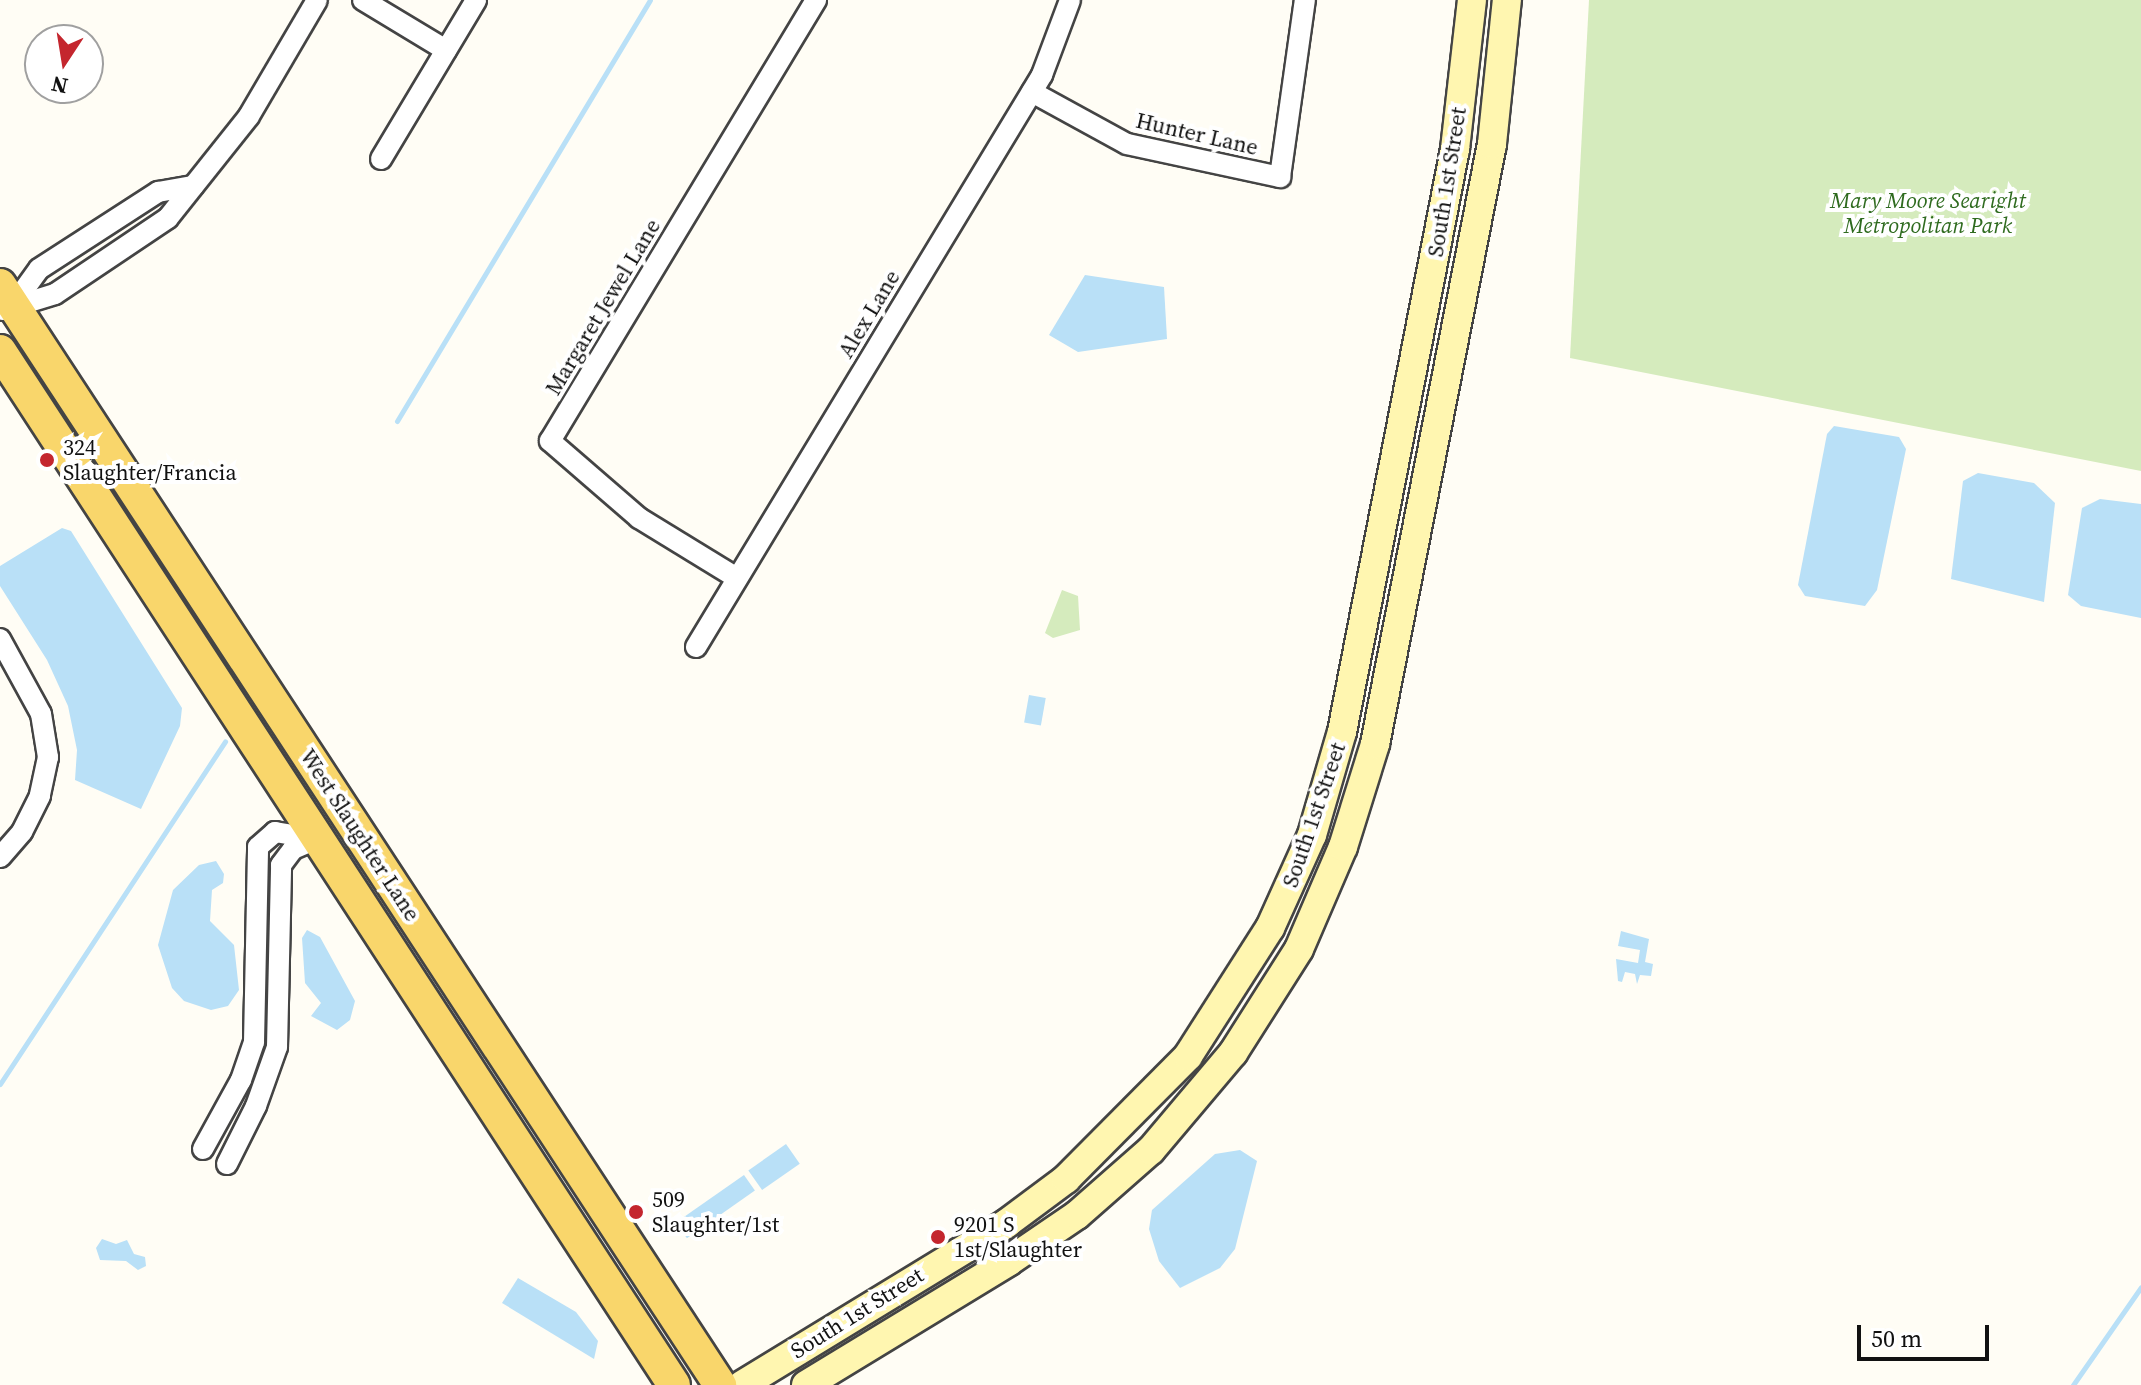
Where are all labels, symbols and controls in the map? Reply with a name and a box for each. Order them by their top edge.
north arrow [24,24,104,104]
text: N [48,69,70,102]
street label: South 1st Street [1422,105,1472,259]
street label: Hunter Lane [1133,107,1261,161]
park label: Mary Moore Searight Metropolitan Park [1830,187,2026,238]
street label: Margaret Jewel Lane [540,214,666,400]
street label: Alex Lane [832,265,906,363]
place label: 324 Slaughter/Francia [63,434,237,486]
marker: 324 Slaughter/Francia [38,451,56,469]
street label: South 1st Street [1277,739,1351,891]
street label: West Slaughter Lane [295,744,425,926]
place label: 509 Slaughter/1st [652,1186,779,1238]
marker: 509 Slaughter/1st [627,1203,645,1221]
place label: 9201 S 1st/Slaughter [954,1211,1082,1262]
marker: 9201 S 1st/Slaughter [929,1228,947,1246]
street label: South 1st Street [786,1262,928,1364]
scale bar [1861,1309,1993,1359]
text: 50 m [1871,1322,1922,1355]

